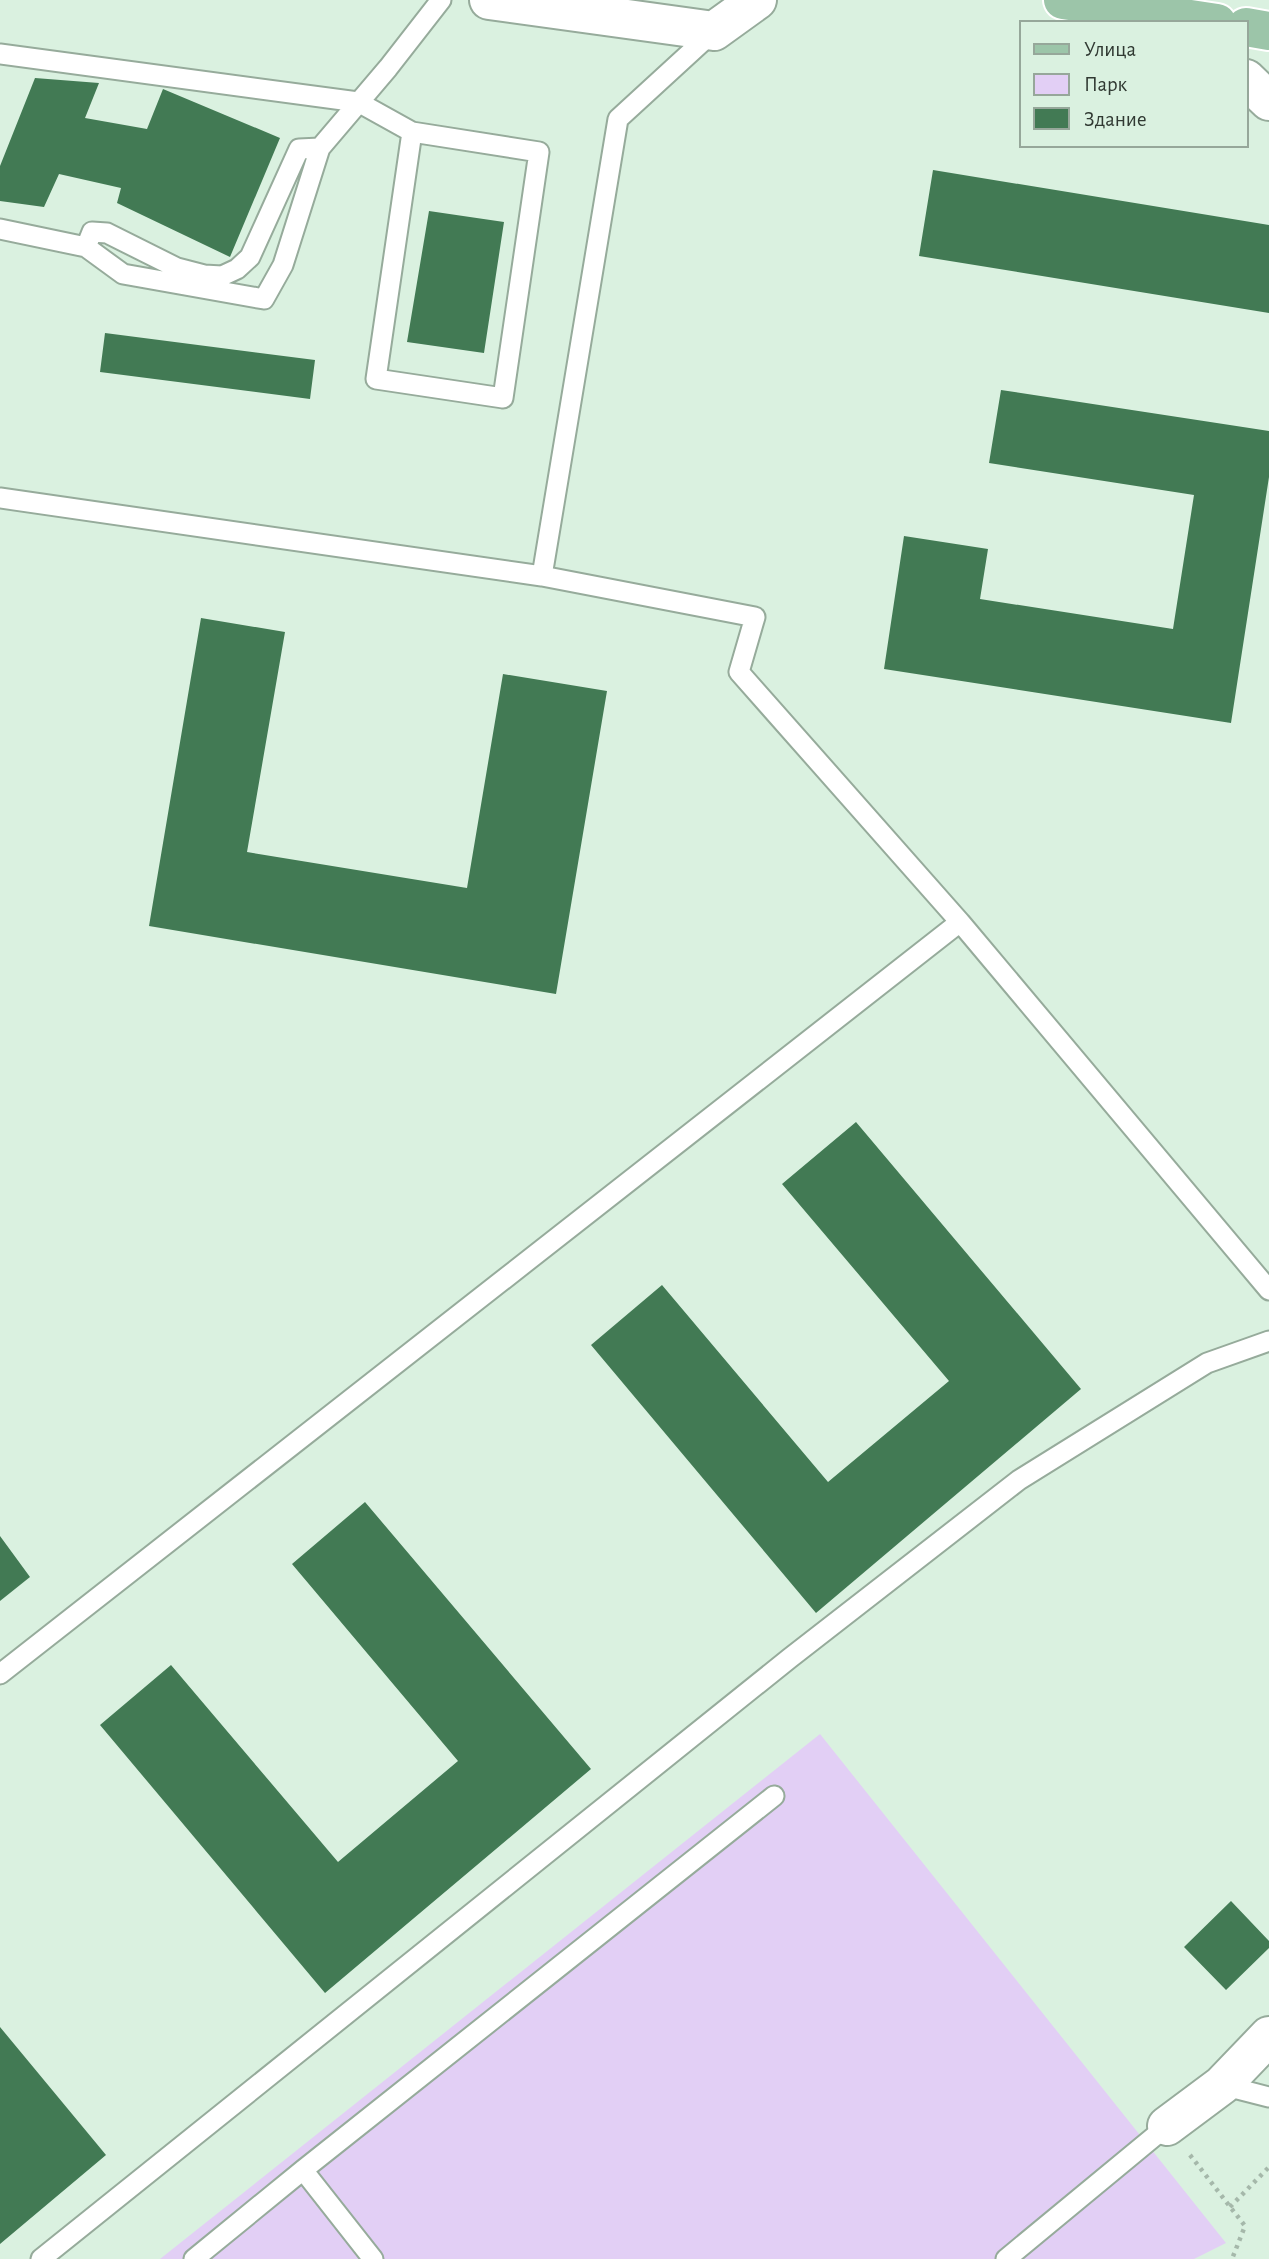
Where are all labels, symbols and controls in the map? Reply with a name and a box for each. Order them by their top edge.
legend [1020,21,1248,147]
text: Улица [1084,39,1137,60]
text: Парк [1084,74,1128,95]
text: Здание [1084,109,1147,130]

